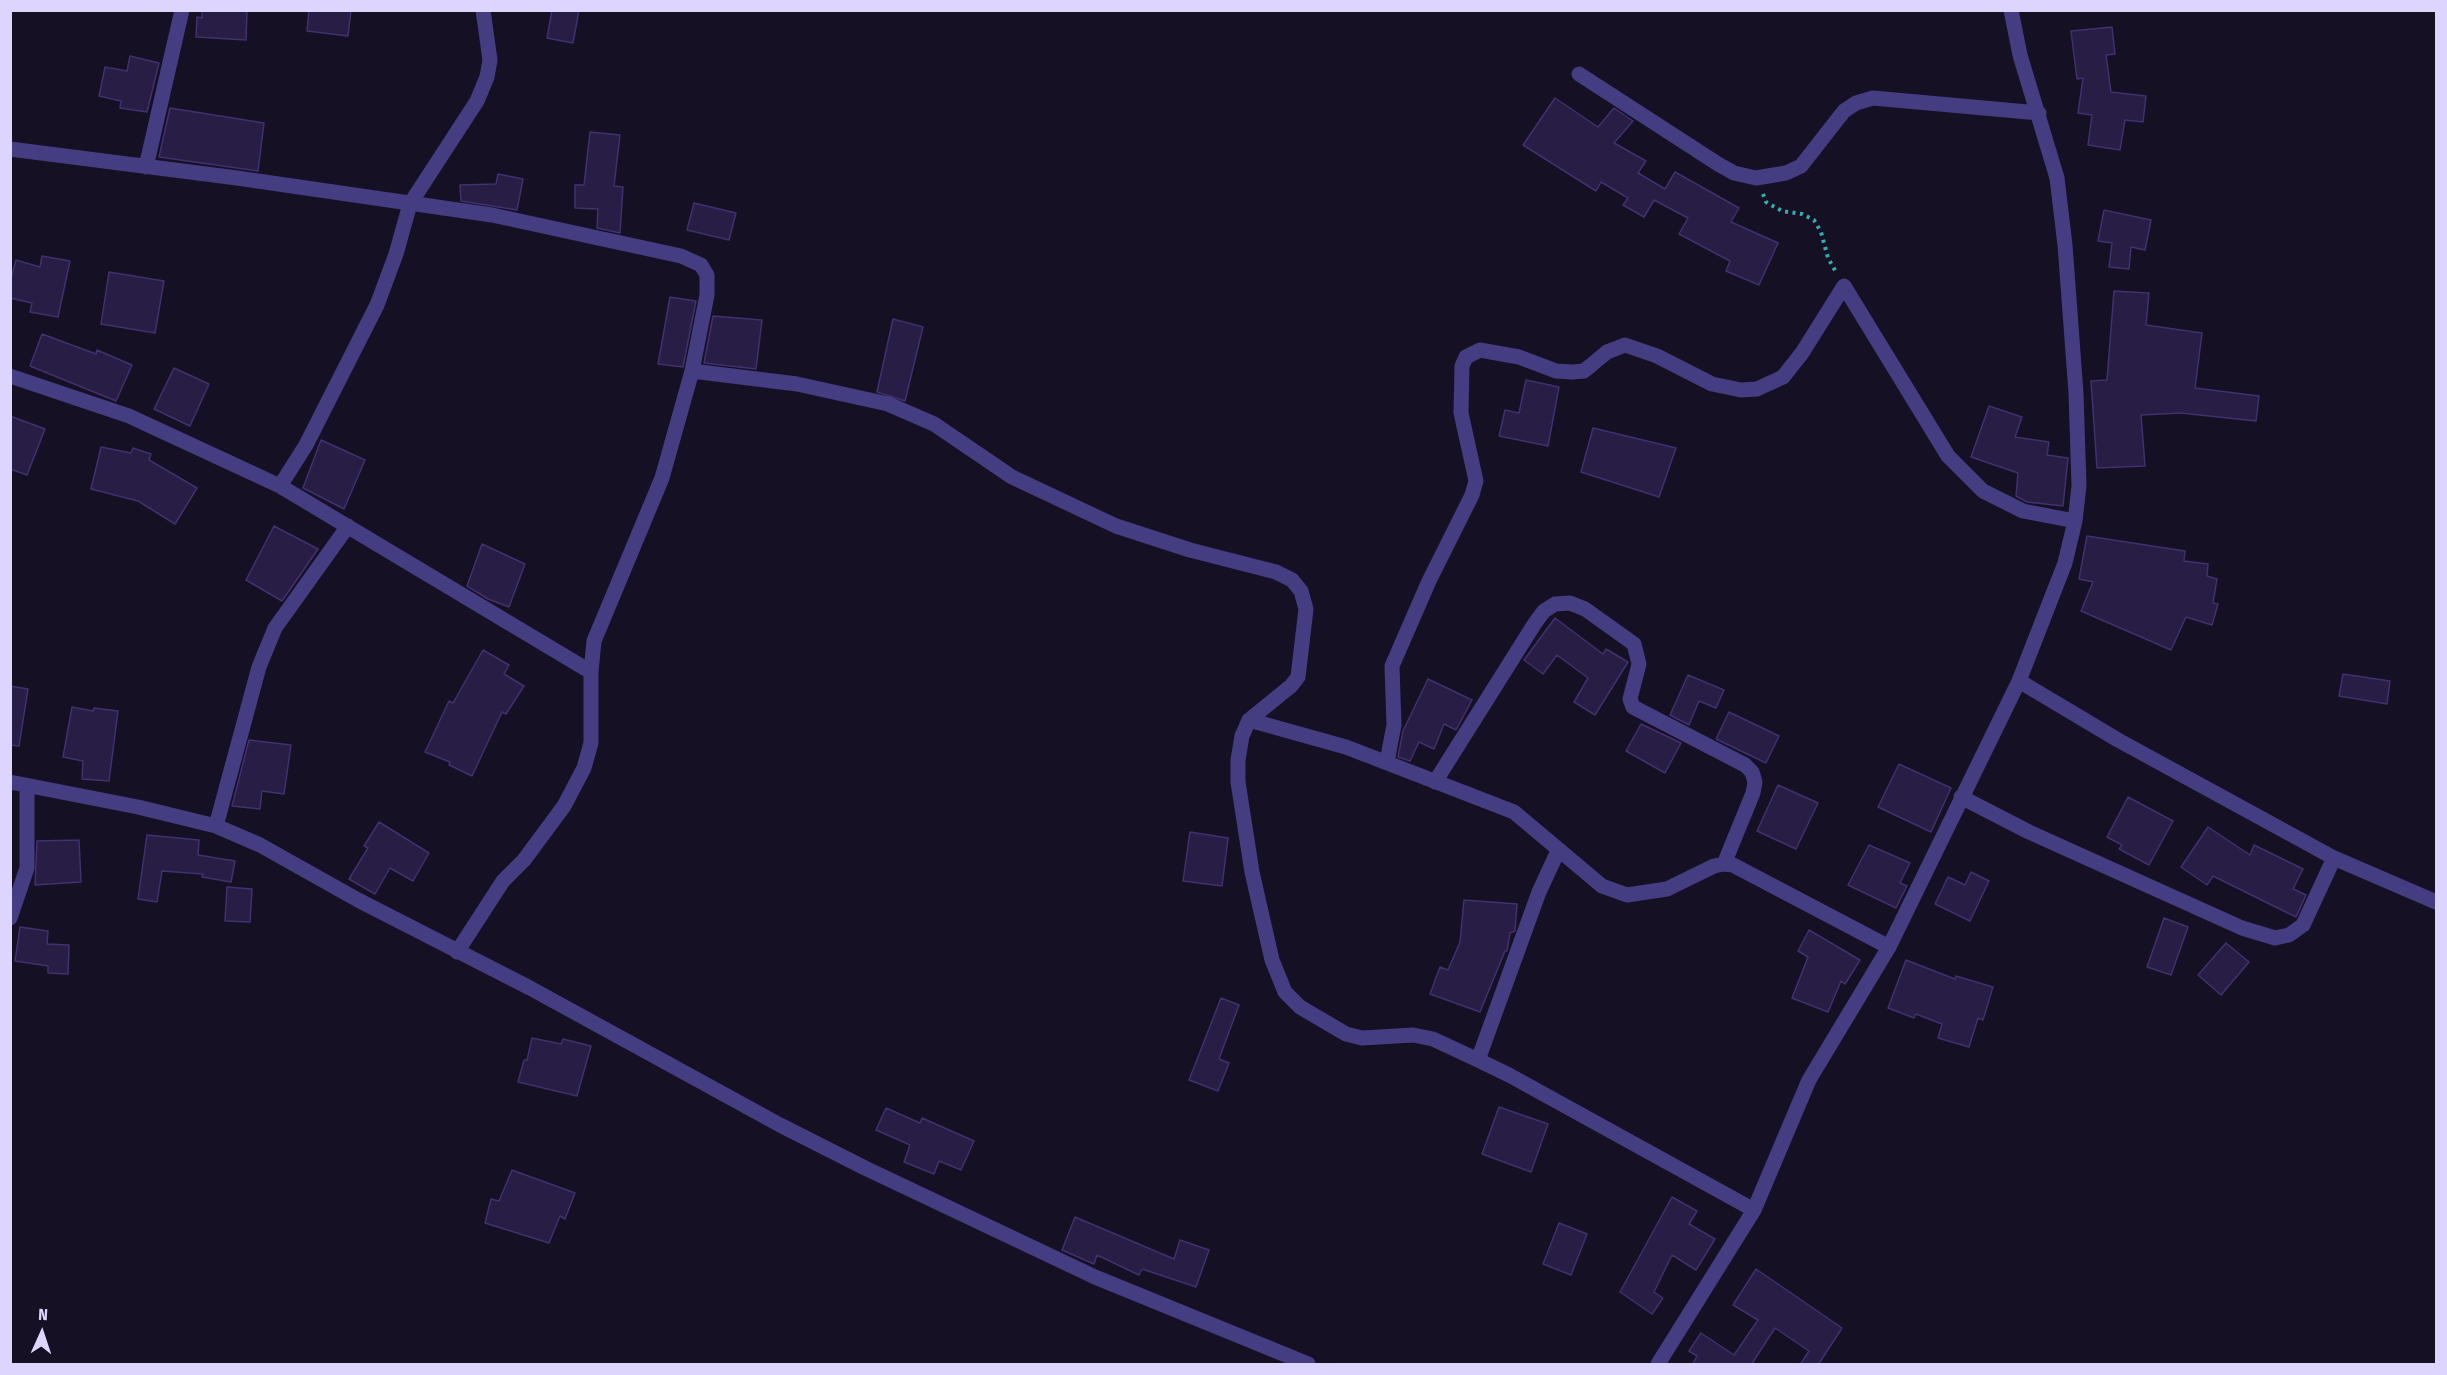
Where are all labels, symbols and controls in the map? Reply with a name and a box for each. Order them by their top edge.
north arrow [12,1303,72,1363]
text: N [38,1305,48,1324]

